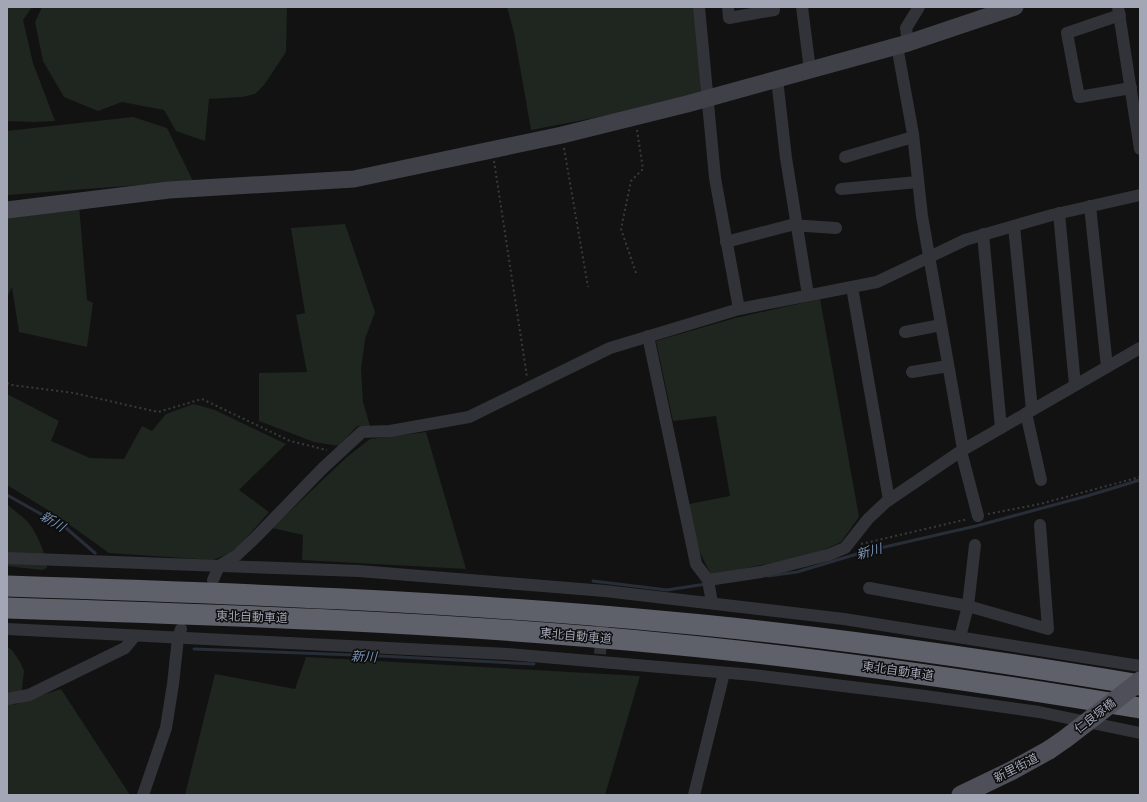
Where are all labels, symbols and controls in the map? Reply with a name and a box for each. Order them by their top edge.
water label: 新川 [38,508,69,536]
water label: 新川 [855,540,886,562]
street label: 東北自動車道 [216,609,288,625]
street label: 東北自動車道 [540,626,612,646]
water label: 新川 [351,649,379,665]
street label: 東北自動車道 [861,659,935,683]
street label: 仁良塚橋 [1072,696,1118,736]
street label: 新里街道 [991,751,1041,785]

